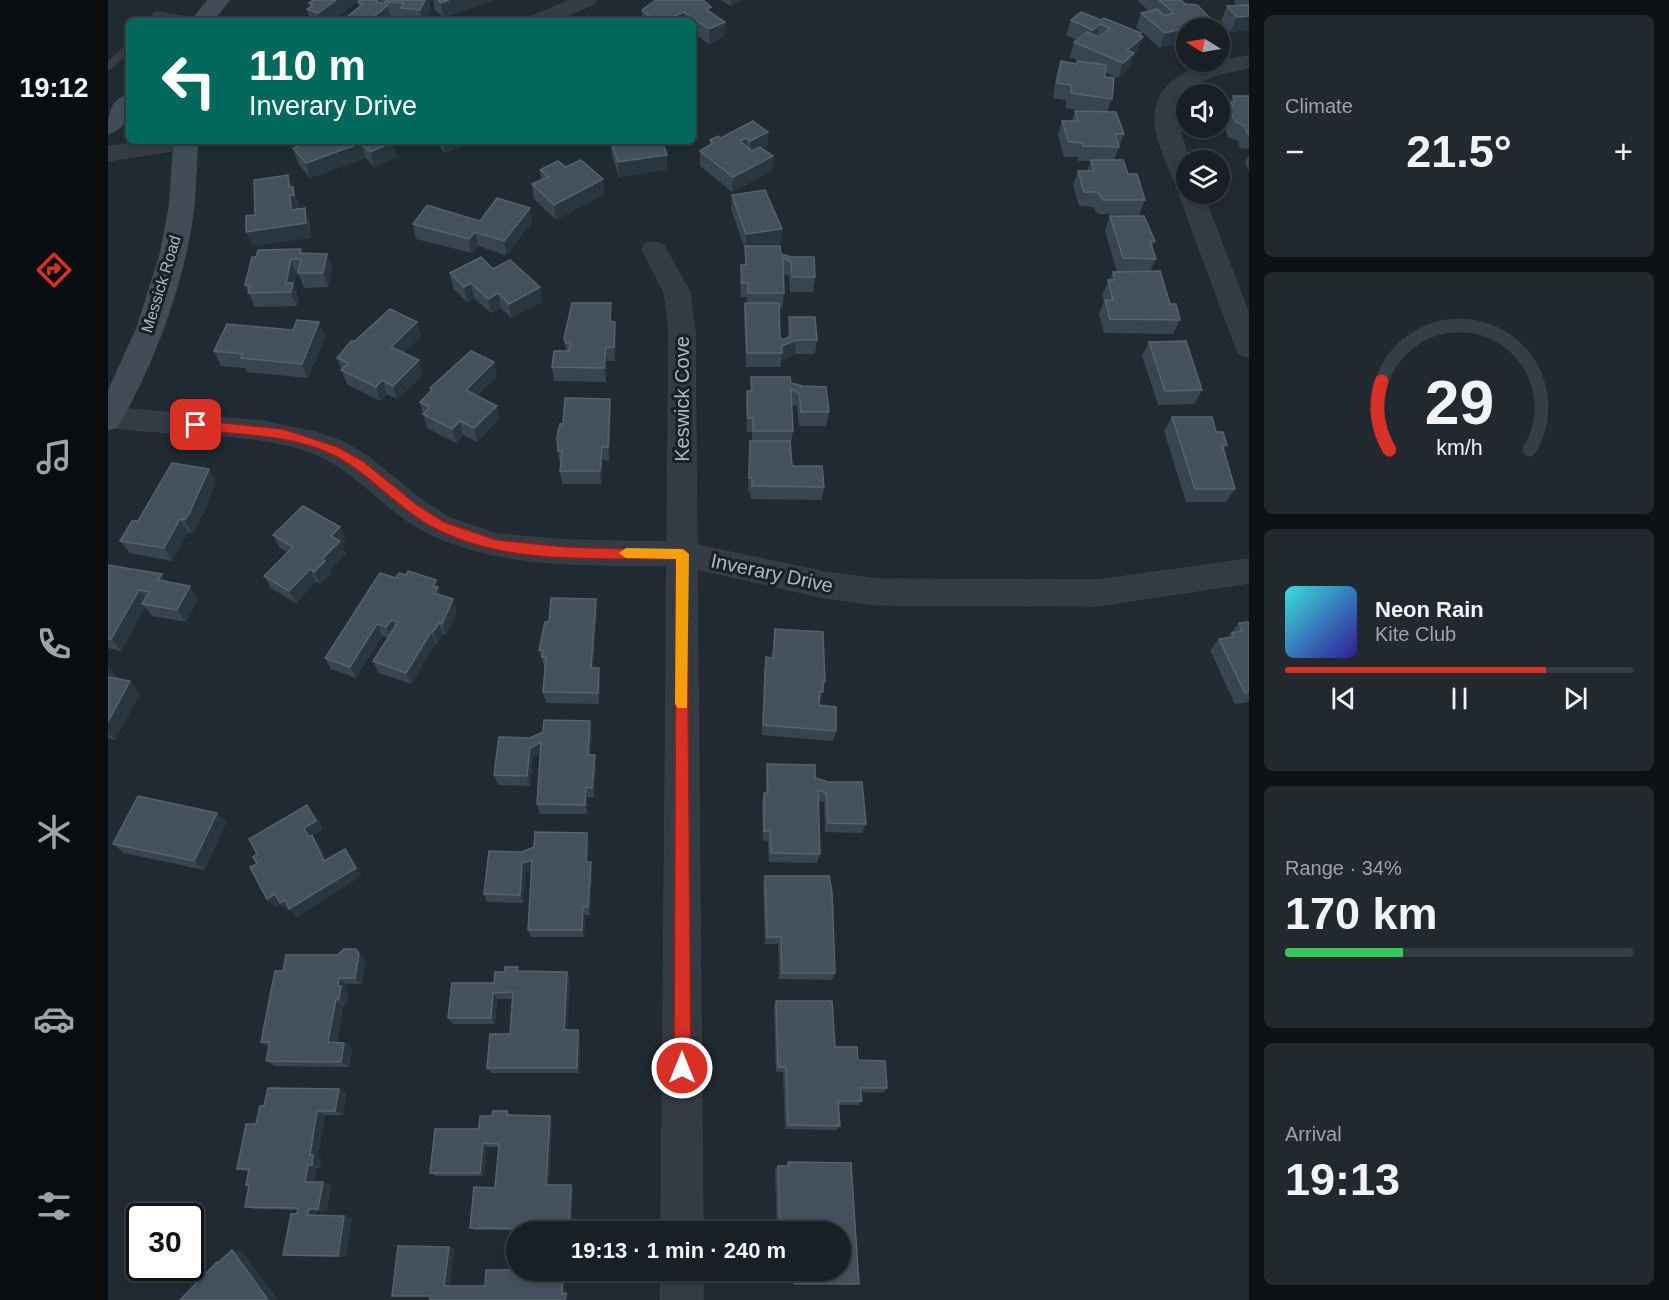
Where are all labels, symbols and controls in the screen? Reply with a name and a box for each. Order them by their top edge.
north arrow [1176,18,1230,72]
map controls [1176,18,1230,204]
icon: left [150,42,228,120]
text: 110 m [249,42,366,89]
text: 19:12 [19,73,89,103]
button: sound [1176,84,1230,138]
text: Inverary Drive [249,91,417,121]
text: Climate [1285,95,1353,117]
text: 21.5° [1406,126,1512,177]
text: − [1285,133,1304,170]
text: + [1614,133,1633,170]
button: layers [1176,150,1230,204]
street label: Messick Road [138,233,184,335]
icon: directions [33,249,75,291]
street label: Keswick Cove [671,336,693,462]
text: 29 [1424,368,1494,437]
pin [170,399,221,450]
icon: arrive [179,408,212,441]
icon: music [33,436,75,478]
text: km/h [1436,436,1482,460]
street label: Inverary Drive [709,549,835,597]
text: Neon Rain [1375,597,1484,622]
icon: phone [33,623,75,665]
text: Kite Club [1375,623,1456,645]
icon: previous [1327,682,1360,715]
icon: pause [1443,682,1476,715]
icon: next [1559,682,1592,715]
icon: climate [33,811,75,853]
text: Range · 34% [1285,857,1402,879]
text: 170 km [1285,888,1438,939]
icon: car [33,998,75,1040]
position arrow [650,1036,714,1100]
text: Arrival [1285,1123,1342,1145]
text: 19:13 [1285,1154,1400,1205]
icon: filters [33,1185,75,1227]
speed limit sign: 30 [126,1203,204,1281]
text: 19:13 · 1 min · 240 m [571,1238,786,1263]

